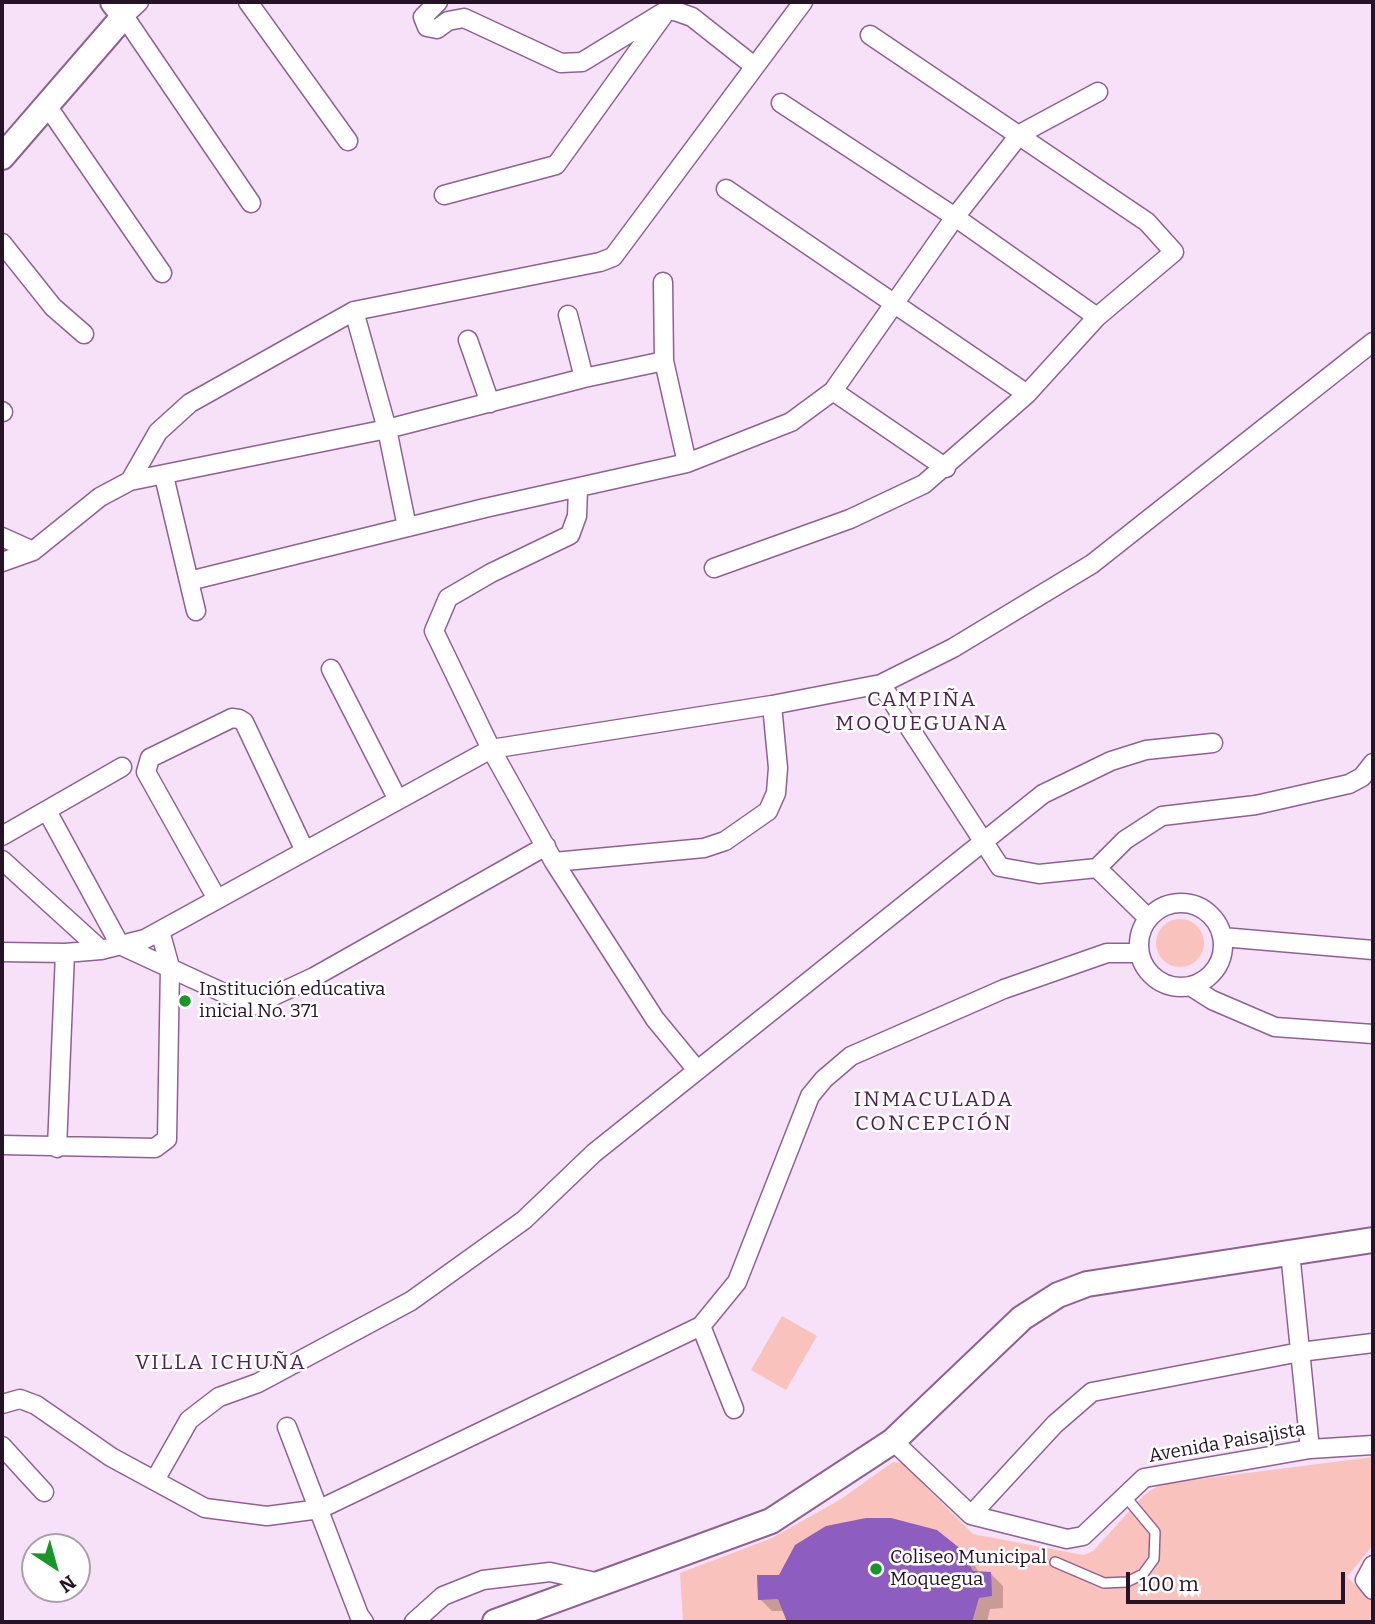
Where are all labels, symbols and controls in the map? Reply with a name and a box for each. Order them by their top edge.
district label: CAMPIÑA MOQUEGUANA [837,687,1007,737]
place label: Institución educativa inicial No. 371 [199,979,385,1023]
marker: Institución educativa inicial No. 371 [177,993,193,1009]
district label: INMACULADA CONCEPCIÓN [855,1087,1013,1137]
district label: VILLA ICHUÑA [137,1350,305,1376]
street label: Avenida Paisajista [1147,1418,1307,1468]
north arrow [21,1533,91,1603]
place label: Coliseo Municipal Moquegua [890,1547,1047,1591]
scale bar [1130,1558,1349,1602]
marker: Coliseo Municipal Moquegua [868,1561,884,1577]
text: N [55,1570,80,1597]
text: 100 m [1139,1571,1199,1597]

